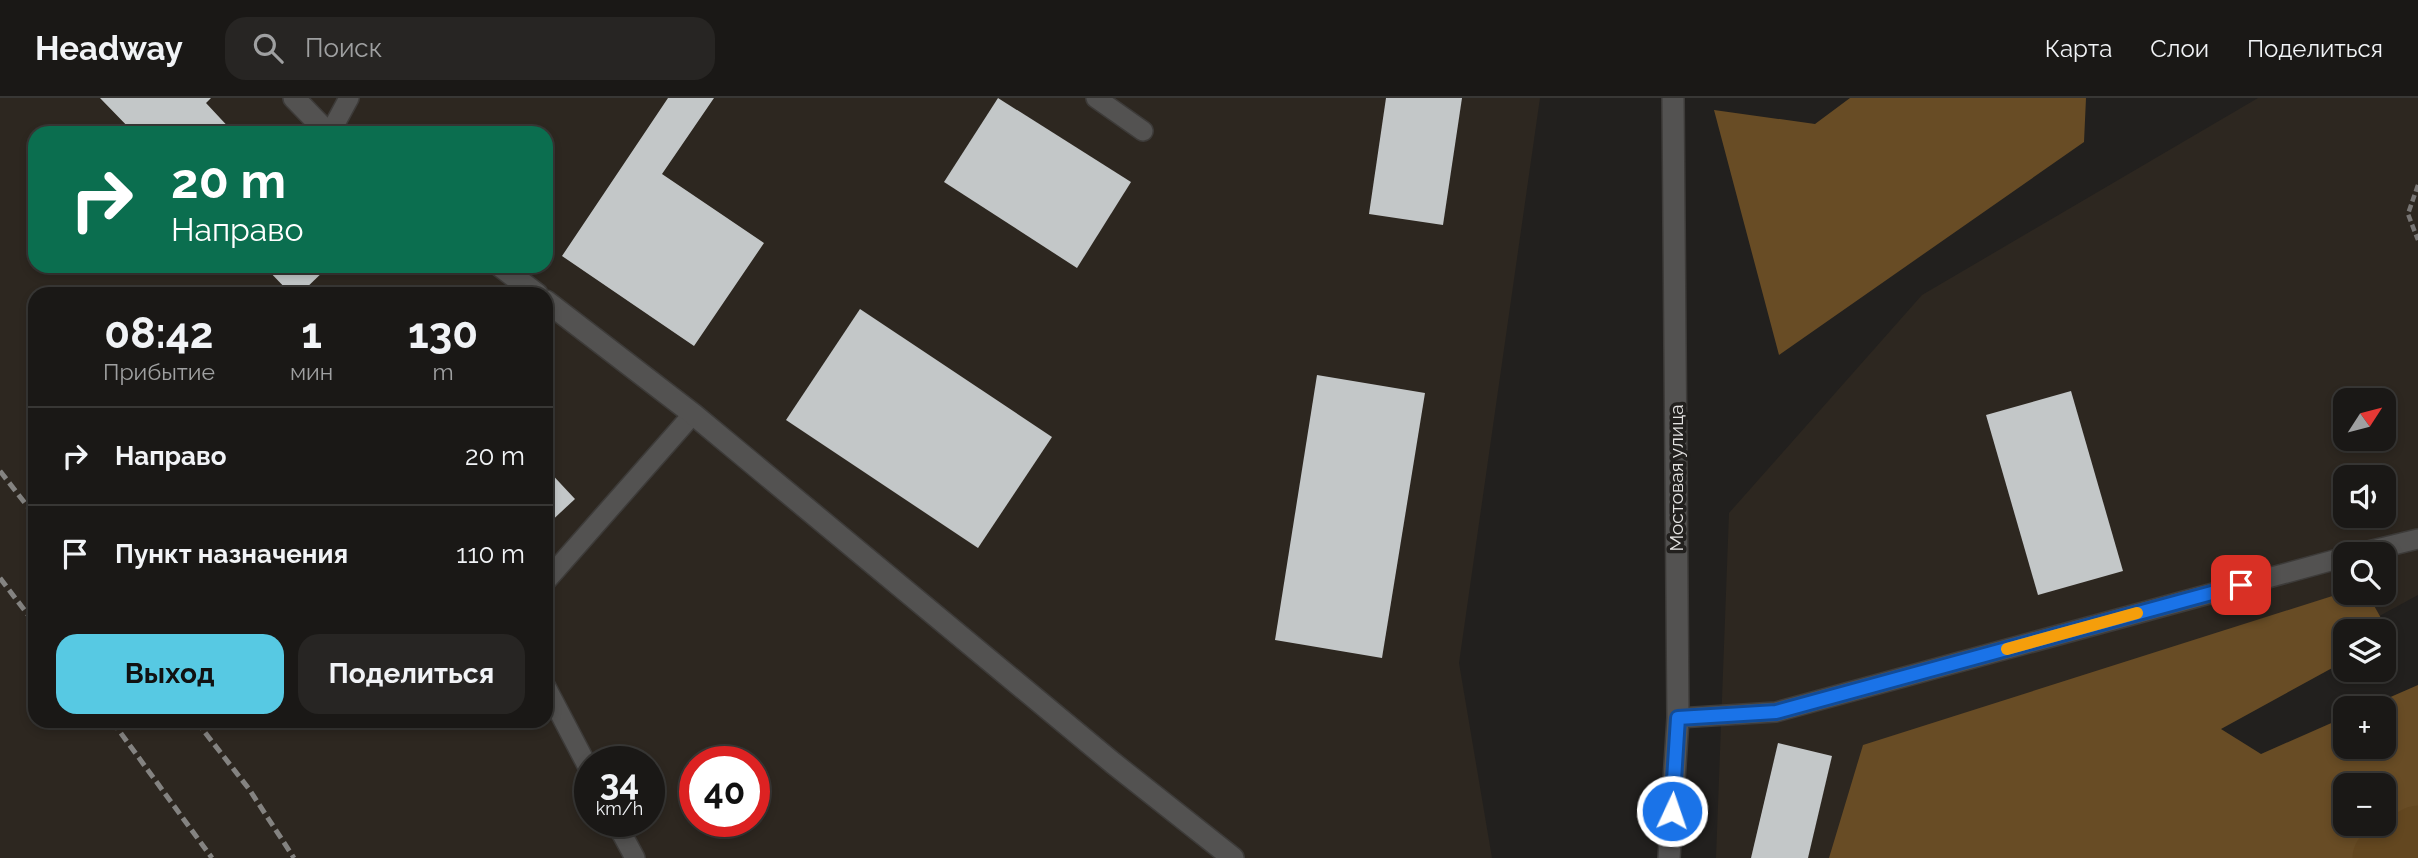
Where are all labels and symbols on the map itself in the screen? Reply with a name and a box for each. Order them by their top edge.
north arrow [2333,388,2396,452]
street label: Мостовая улица [1665,404,1687,552]
pin [2211,555,2271,615]
speed limit sign: 40 [679,746,770,837]
position arrow [1635,774,1709,848]

